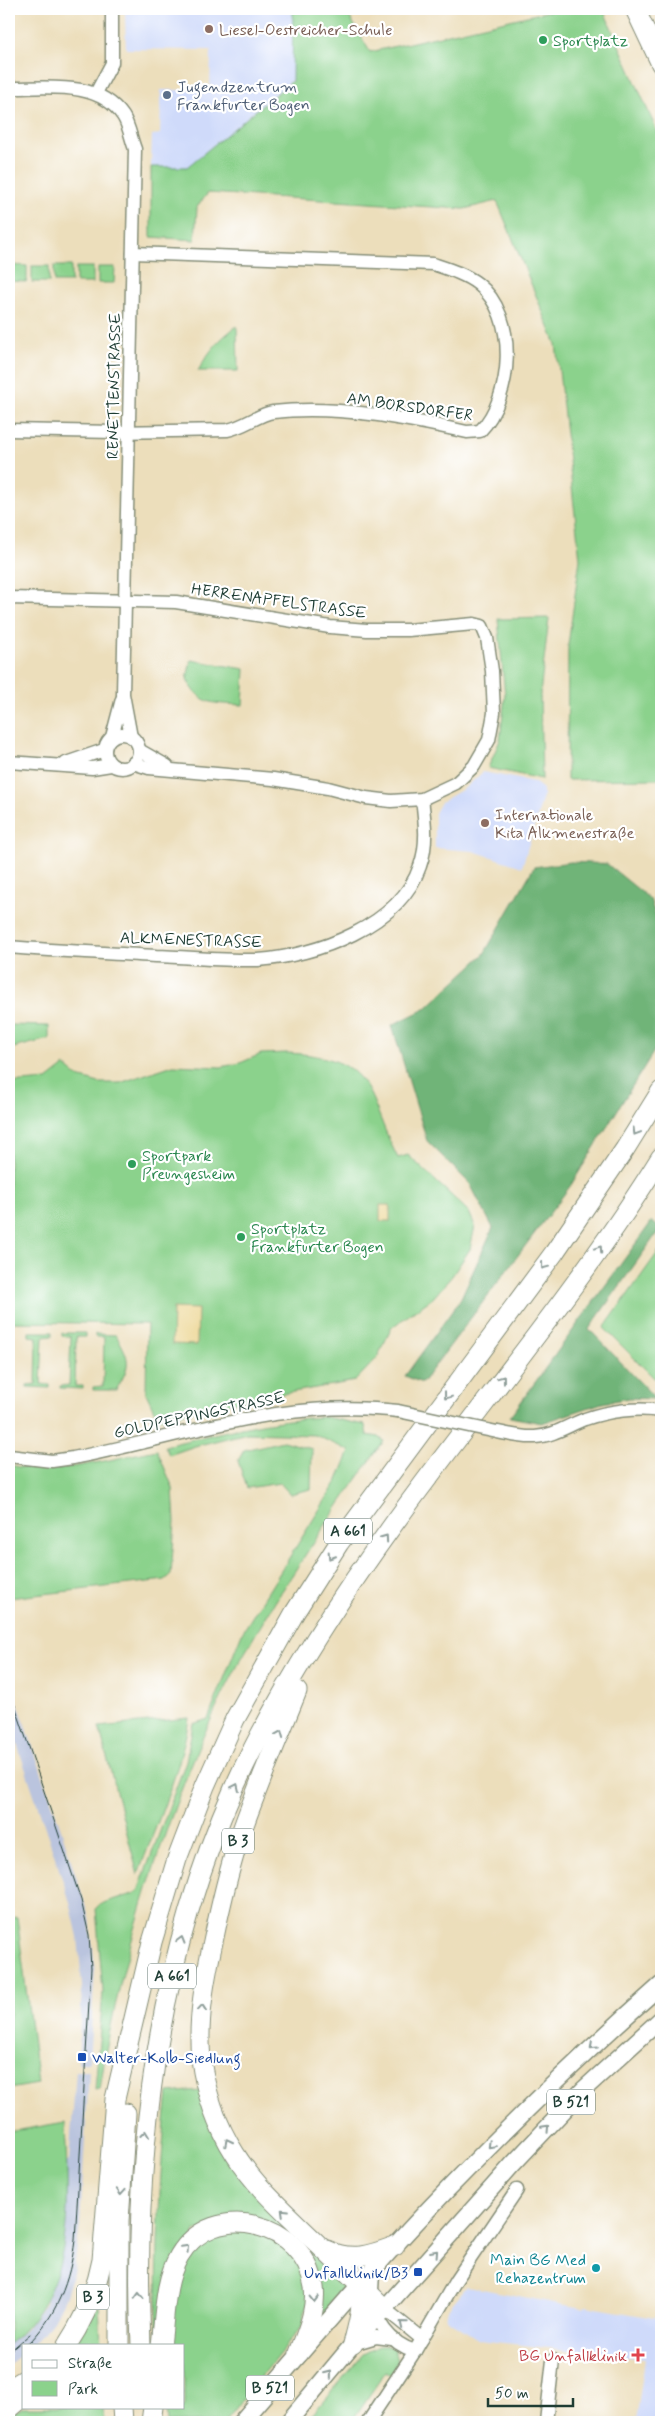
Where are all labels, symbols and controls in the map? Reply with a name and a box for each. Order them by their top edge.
place label: Liesel-Oestreicher-Schule [219,20,393,41]
marker: Liesel-Oestreicher-Schule [203,23,215,35]
place label: Sportplatz [553,31,629,52]
marker: Sportplatz [537,34,549,46]
place label: Jugendzentrum Frankfurter Bogen [177,77,310,116]
marker: Jugendzentrum Frankfurter Bogen [161,89,173,101]
street label: RENETTENSTRASSE [103,313,126,459]
street label: AM BORSDORFER [345,388,474,427]
street label: HERRENAPFELSTRASSE [190,579,368,624]
place label: Internationale Kita Alkmenestraße [495,805,634,844]
marker: Internationale Kita Alkmenestraße [479,817,491,829]
street label: ALKMENESTRASSE [119,928,262,953]
one-way arrow [632,1127,642,1136]
place label: Sportpark Preungesheim [142,1146,235,1185]
marker: Sportpark Preungesheim [126,1158,138,1170]
place label: Sportplatz Frankfurter Bogen [251,1219,384,1258]
marker: Sportplatz Frankfurter Bogen [235,1231,247,1243]
one-way arrow [593,1245,602,1255]
one-way arrow [541,1260,550,1270]
one-way arrow [497,1376,505,1385]
street label: GOLDPEPPINGSTRASSE [112,1387,287,1444]
one-way arrow [444,1390,453,1400]
road number: A 661 [324,1518,372,1544]
one-way arrow [379,1535,387,1544]
one-way arrow [327,1551,337,1560]
one-way arrow [274,1731,284,1739]
one-way arrow [229,1783,240,1792]
road number: B 3 [222,1828,254,1854]
one-way arrow [176,1936,186,1944]
road number: A 661 [148,1964,196,1988]
one-way arrow [196,2003,207,2011]
one-way arrow [590,2040,599,2049]
place label: Walter-Kolb-Siedlung [92,2048,241,2070]
marker: Walter-Kolb-Siedlung [76,2051,88,2063]
road number: B 521 [547,2090,595,2114]
one-way arrow [540,2125,549,2134]
one-way arrow [139,2129,150,2137]
one-way arrow [224,2138,234,2147]
one-way arrow [488,2139,497,2148]
one-way arrow [115,2188,126,2196]
one-way arrow [281,2209,290,2218]
one-way arrow [180,2245,189,2254]
one-way arrow [430,2249,439,2258]
place label: Main BG Med Rehazentrum [490,2250,586,2289]
marker: Main BG Med Rehazentrum [590,2262,602,2274]
place label: Unfallklinik/B3 [304,2263,408,2284]
marker: Unfallklinik/B3 [412,2266,424,2278]
road number: B 3 [77,2284,109,2310]
one-way arrow [134,2292,144,2300]
one-way arrow [309,2295,319,2303]
one-way arrow [400,2320,409,2329]
legend [22,2344,185,2408]
place label: BG Unfallklinik [519,2346,627,2367]
marker: BG Unfallklinik [631,2348,645,2362]
text: Straße [68,2354,112,2374]
one-way arrow [323,2371,332,2380]
road number: B 521 [246,2376,294,2400]
scale bar [488,2376,572,2408]
text: Park [68,2380,98,2400]
text: 50 m [495,2384,529,2404]

